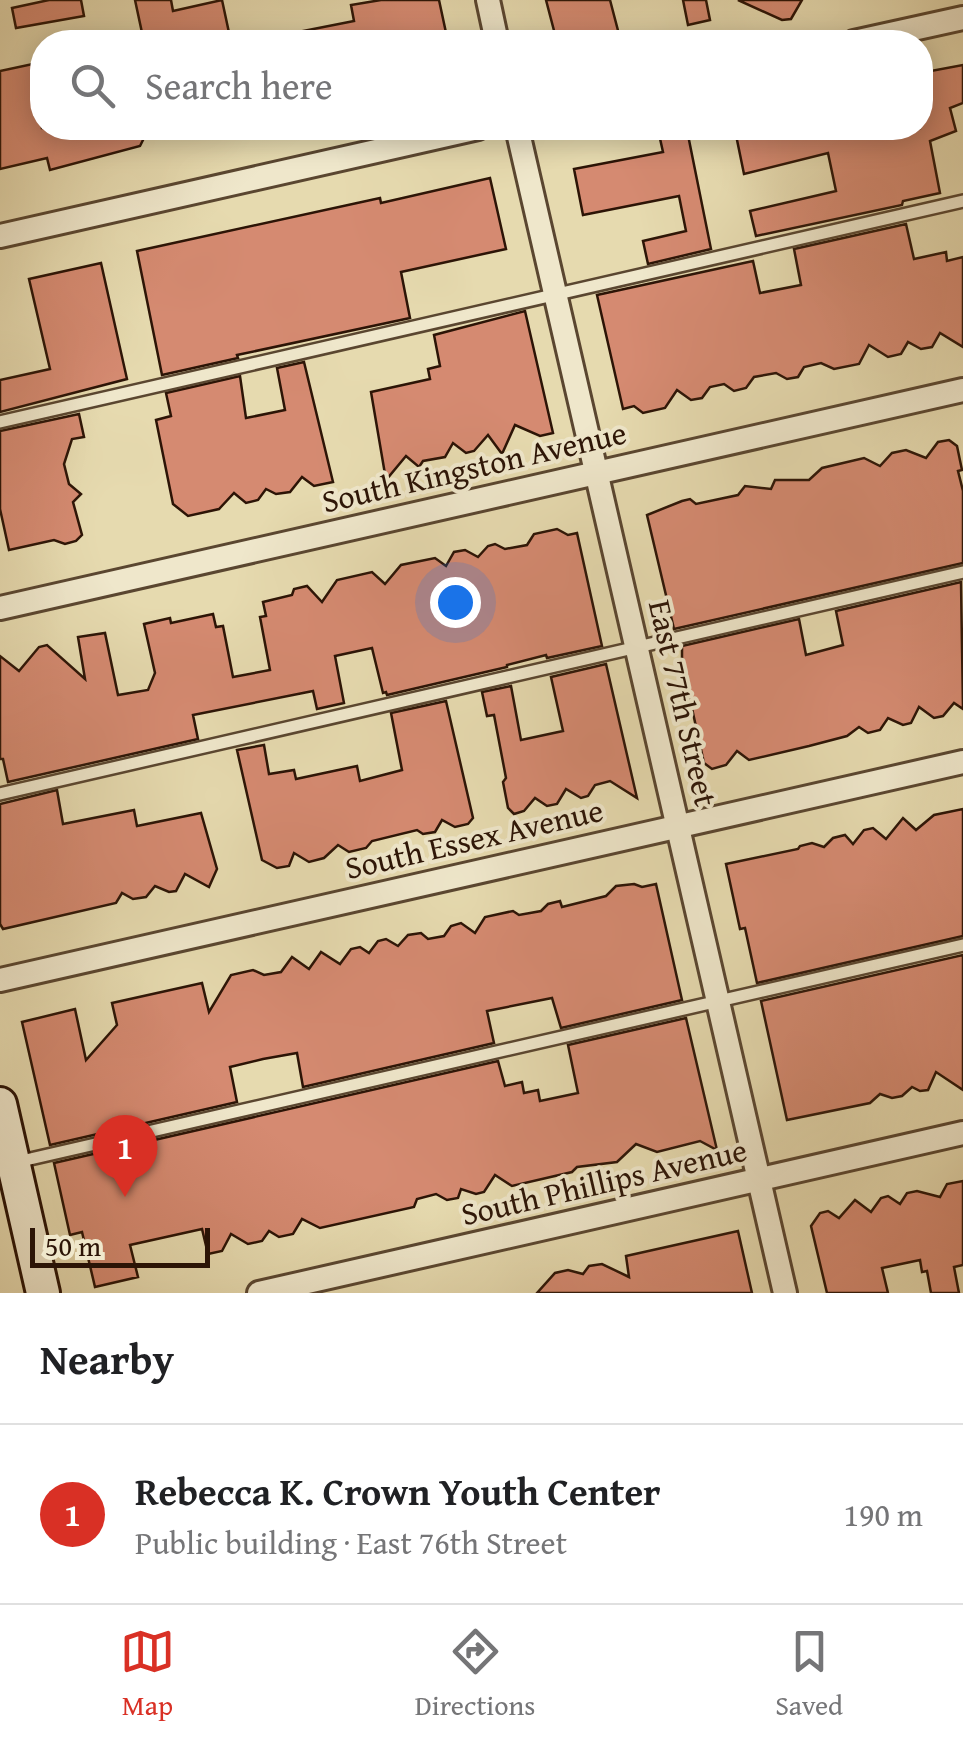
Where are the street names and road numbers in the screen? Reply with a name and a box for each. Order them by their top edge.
street label: South Kingston Avenue [317,409,631,524]
street label: East 77th Street [637,595,730,811]
street label: South Essex Avenue [340,786,607,891]
street label: South Phillips Avenue [456,1126,751,1237]

